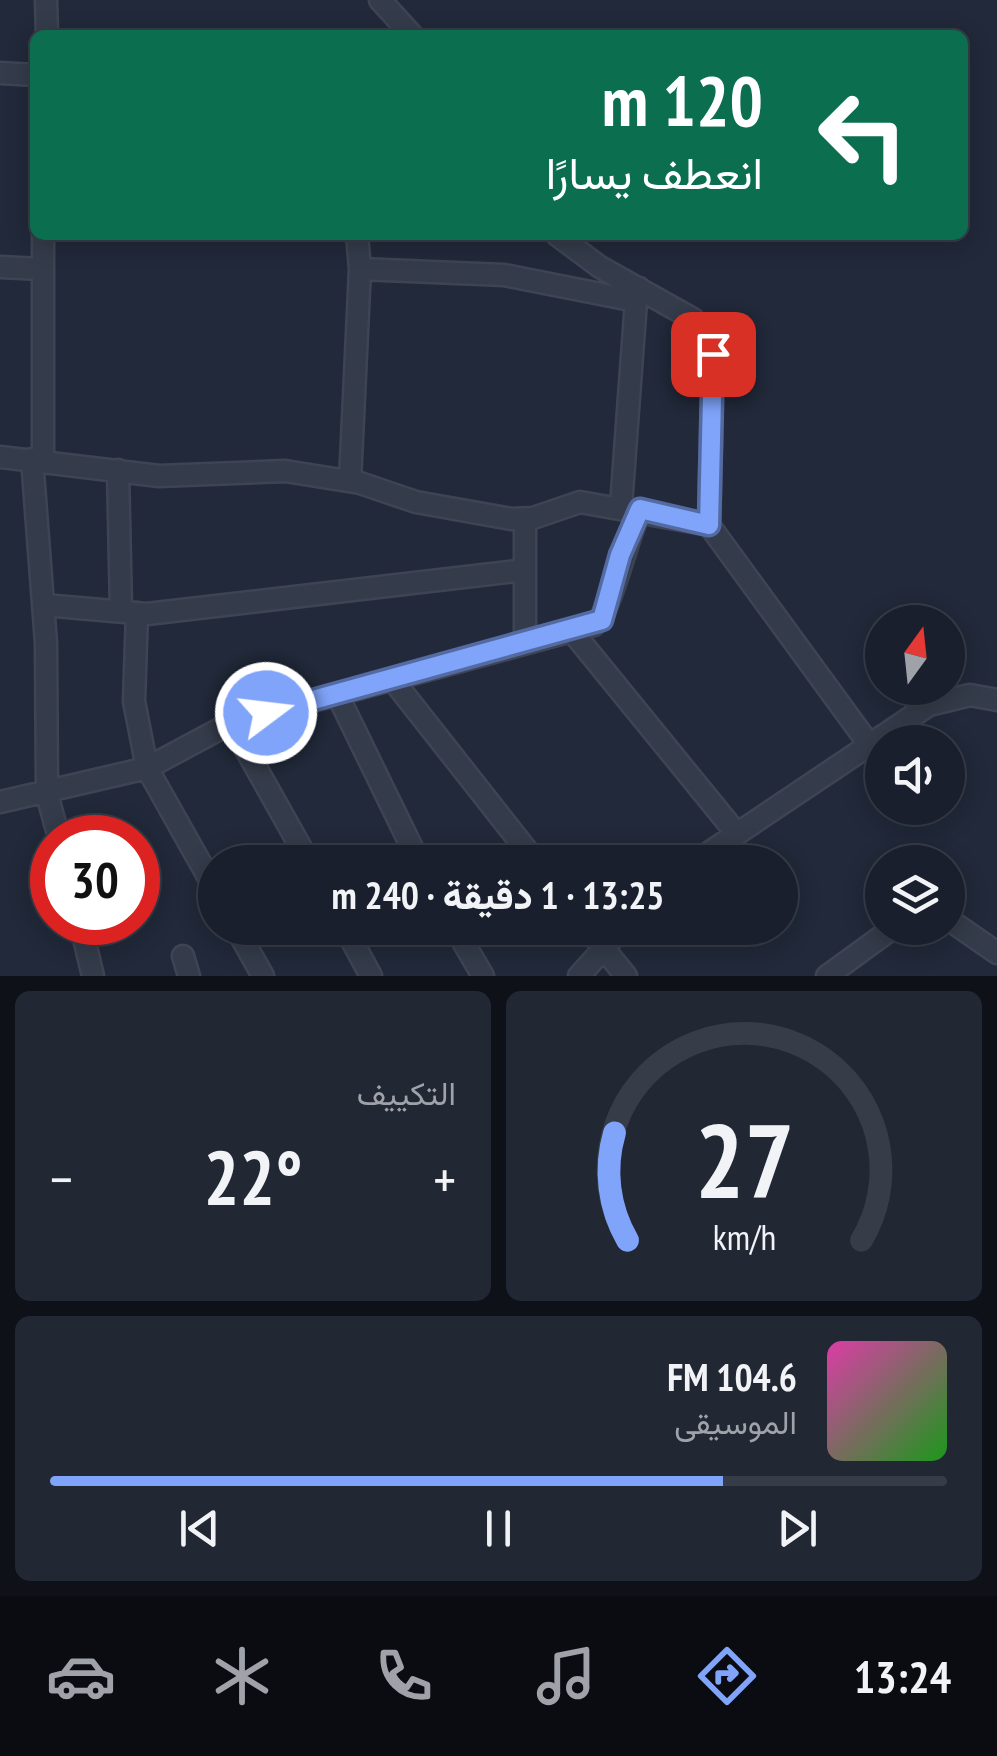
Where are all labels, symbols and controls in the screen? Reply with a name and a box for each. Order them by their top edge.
text: 120 m [602,55,763,145]
icon: left [798,70,928,200]
text: انعطف يسارًا [546,143,763,201]
pin [671,312,756,397]
icon: arrive [686,327,741,382]
north arrow [865,605,965,705]
map controls [865,605,965,945]
position arrow [214,661,318,765]
button: sound [865,725,965,825]
speed limit sign: 30 [30,815,160,945]
button: layers [865,845,965,945]
text: 13:25 · 1 دقيقة · 240 m [332,870,664,919]
text: التكييف [357,1072,456,1114]
text: 27 [694,1092,794,1227]
text: 22° [203,1129,303,1226]
text: − [50,1143,73,1214]
text: + [433,1143,456,1214]
text: km/h [712,1214,776,1260]
text: 104.6 FM [667,1352,797,1401]
text: الموسيقى [674,1401,797,1443]
icon: previous [172,1501,227,1556]
icon: pause [471,1501,526,1556]
icon: next [770,1501,825,1556]
icon: car [46,1641,116,1711]
icon: climate [207,1641,277,1711]
icon: phone [369,1641,439,1711]
icon: music [531,1641,601,1711]
icon: directions [692,1641,762,1711]
text: 13:24 [854,1647,951,1705]

